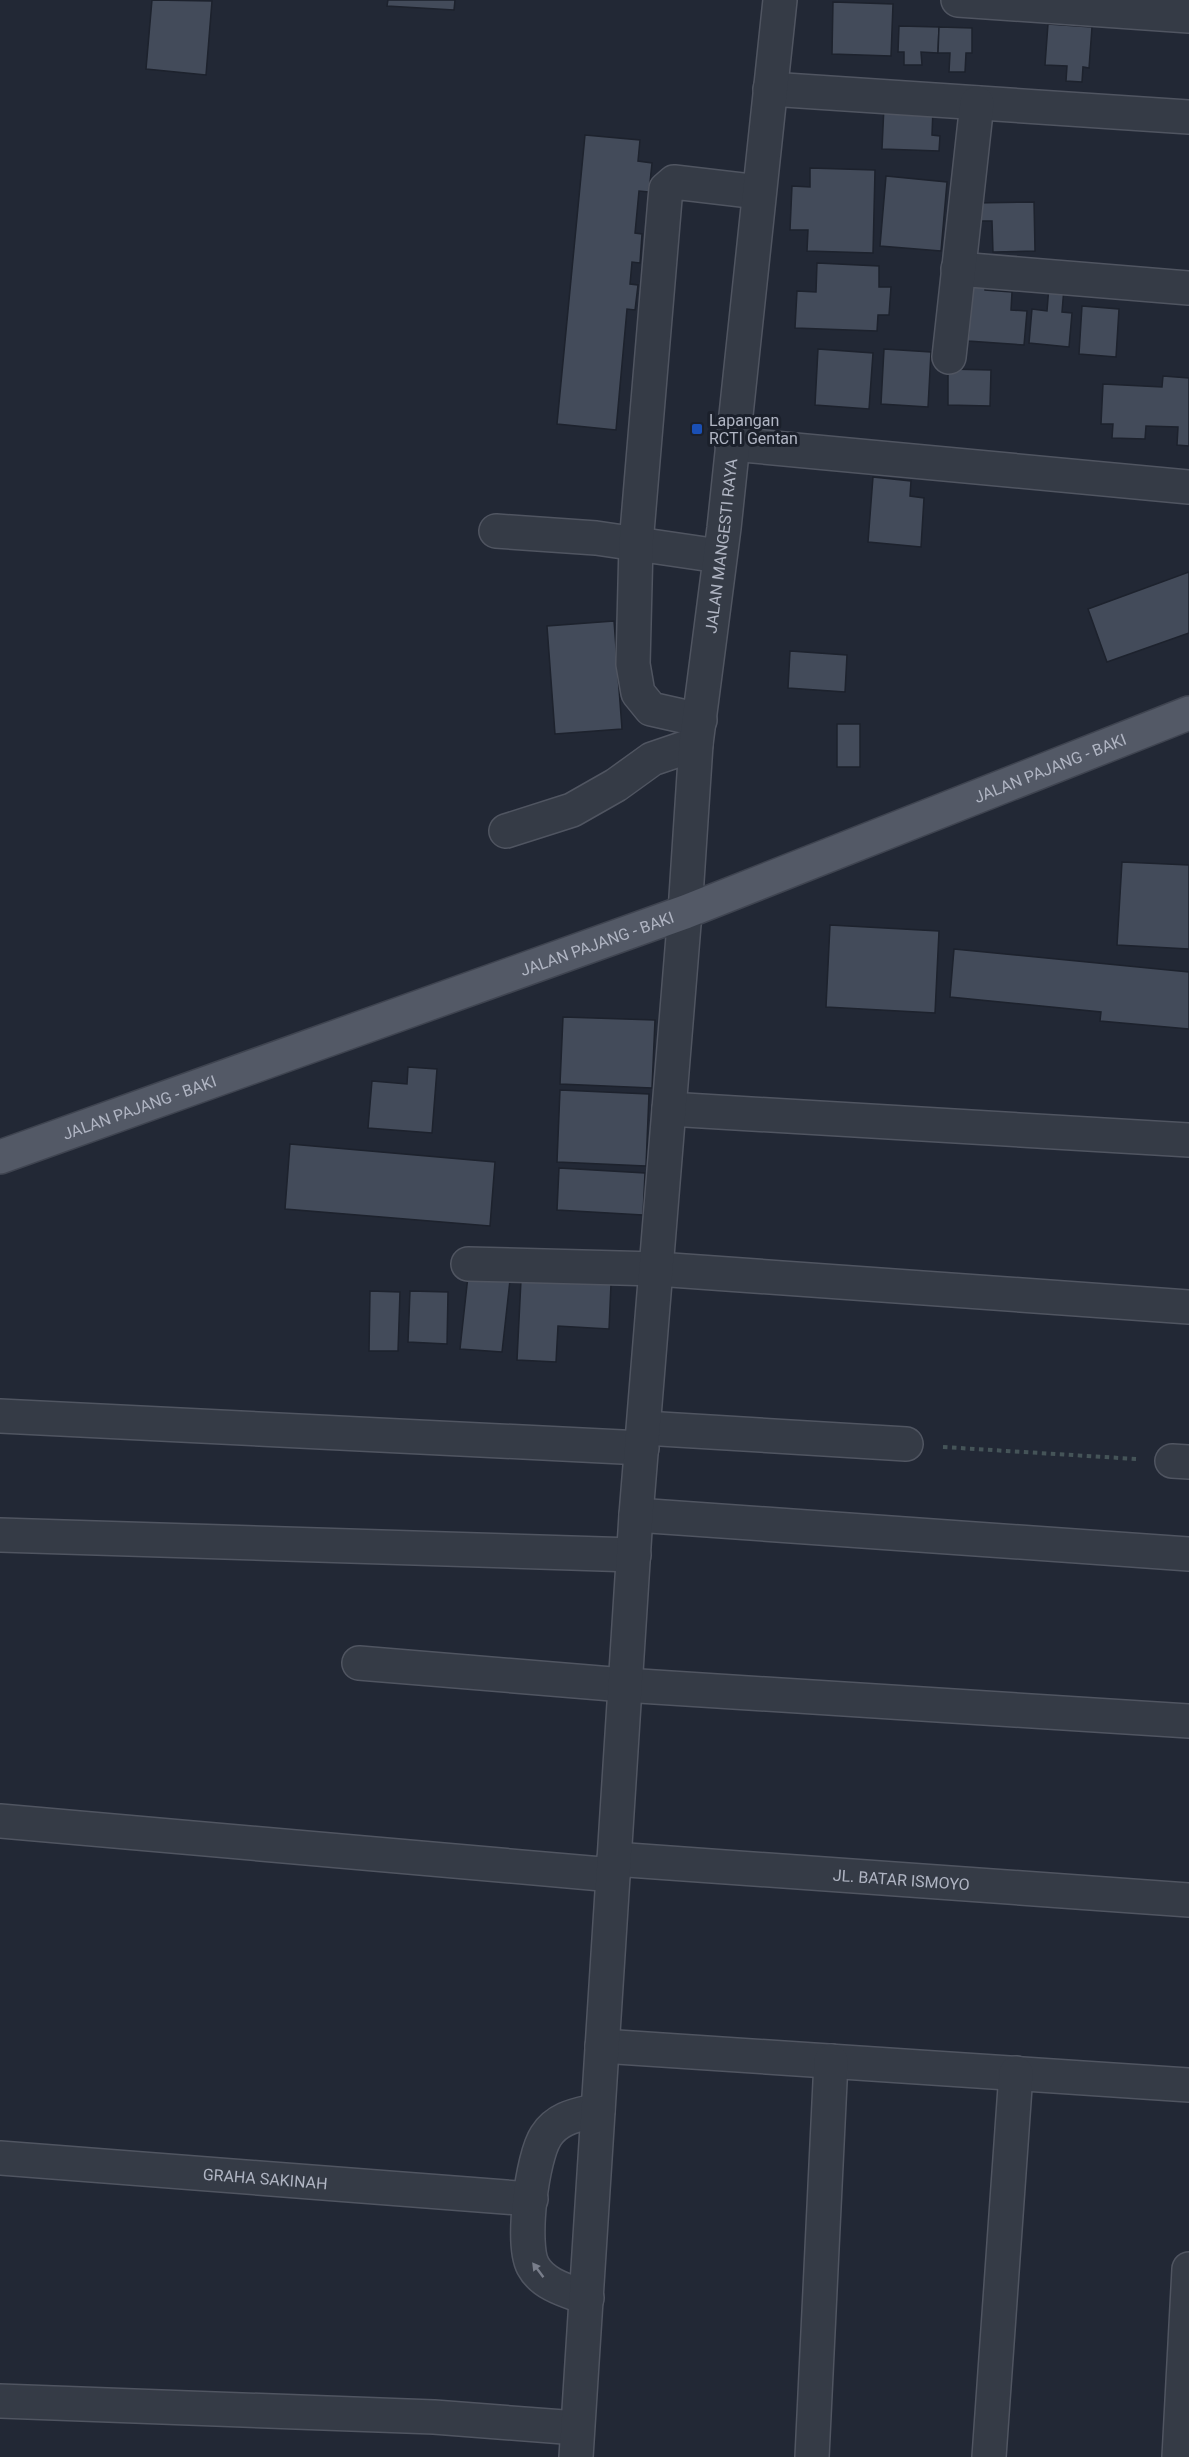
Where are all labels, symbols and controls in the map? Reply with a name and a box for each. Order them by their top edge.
place label: Lapangan RCTI Gentan [709,411,798,448]
marker: Lapangan RCTI Gentan [690,422,704,436]
street label: JALAN MANGESTI RAYA [701,457,741,634]
street label: JALAN PAJANG - BAKI [971,729,1129,806]
street label: JALAN PAJANG - BAKI [518,907,676,980]
street label: JALAN PAJANG - BAKI [60,1071,219,1143]
street label: JL. BATAR ISMOYO [832,1865,970,1894]
street label: GRAHA SAKINAH [202,2164,328,2193]
one-way arrow [532,2262,544,2278]

